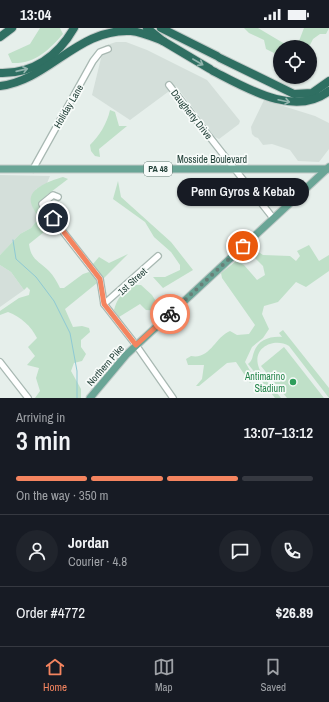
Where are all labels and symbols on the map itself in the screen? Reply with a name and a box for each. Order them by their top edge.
one-way arrow [192,59,204,67]
one-way arrow [15,66,28,74]
street label: Holiday Lane [51,82,86,130]
street label: Daugherty Drive [168,87,215,142]
one-way arrow [278,97,291,105]
street label: Mosside Boulevard [177,153,247,166]
road number: PA 48 [144,162,172,176]
callout: Penn Gyros & Kebab [177,178,309,206]
pin [36,201,70,235]
pin [226,229,260,263]
street label: 1st Street [115,264,150,298]
courier [150,294,190,334]
street label: Northern Pike [84,342,127,389]
place label: Antimarino Stadium [244,370,285,395]
marker: Antimarino Stadium [288,377,298,387]

